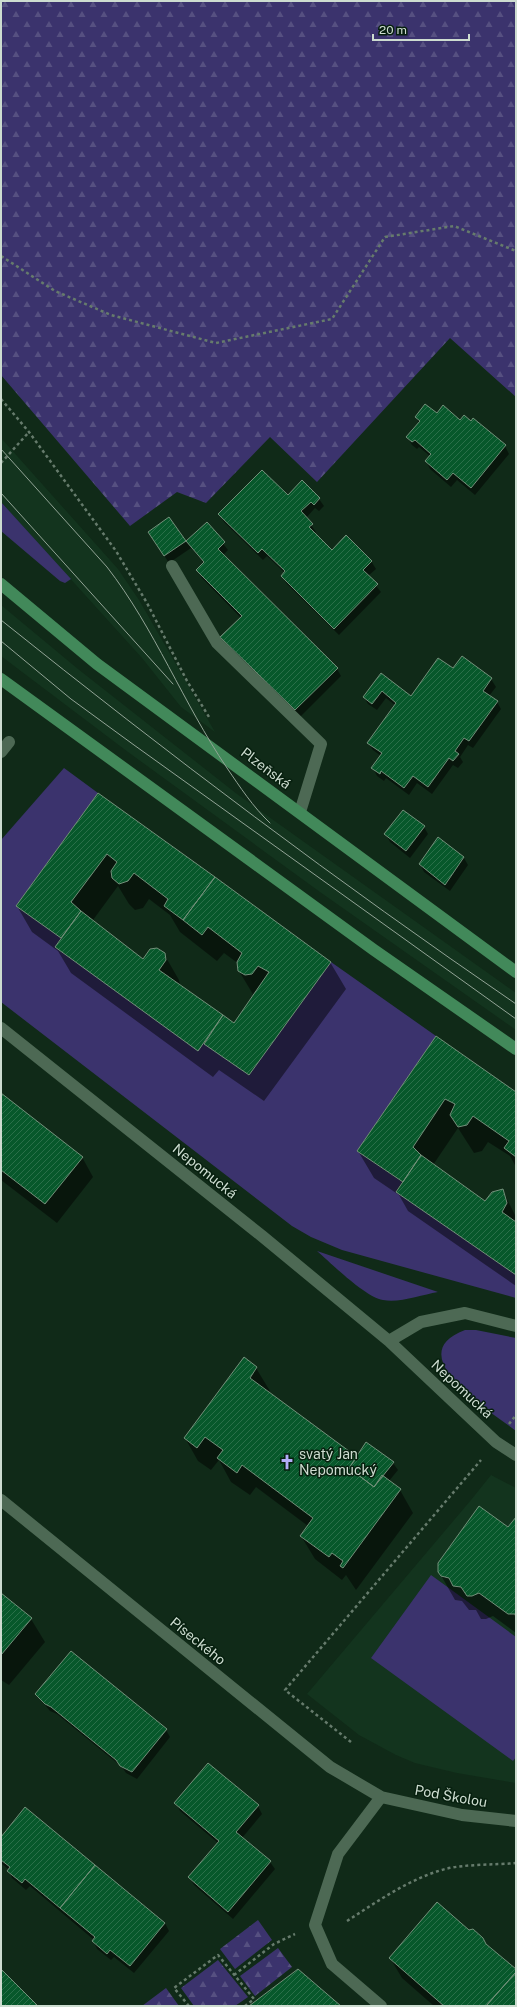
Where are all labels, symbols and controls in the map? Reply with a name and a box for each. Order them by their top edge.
scale bar [373,16,469,42]
text: 20 m [379,23,407,37]
street label: Plzeňská [238,744,294,792]
street label: Nepomucká [170,1140,240,1202]
street label: Nepomucká [428,1357,496,1421]
place label: svatý Jan Nepomucký [299,1446,377,1478]
church icon: svatý Jan Nepomucký [278,1453,296,1471]
street label: Píseckého [167,1614,229,1668]
street label: Pod Školou [414,1781,489,1810]

